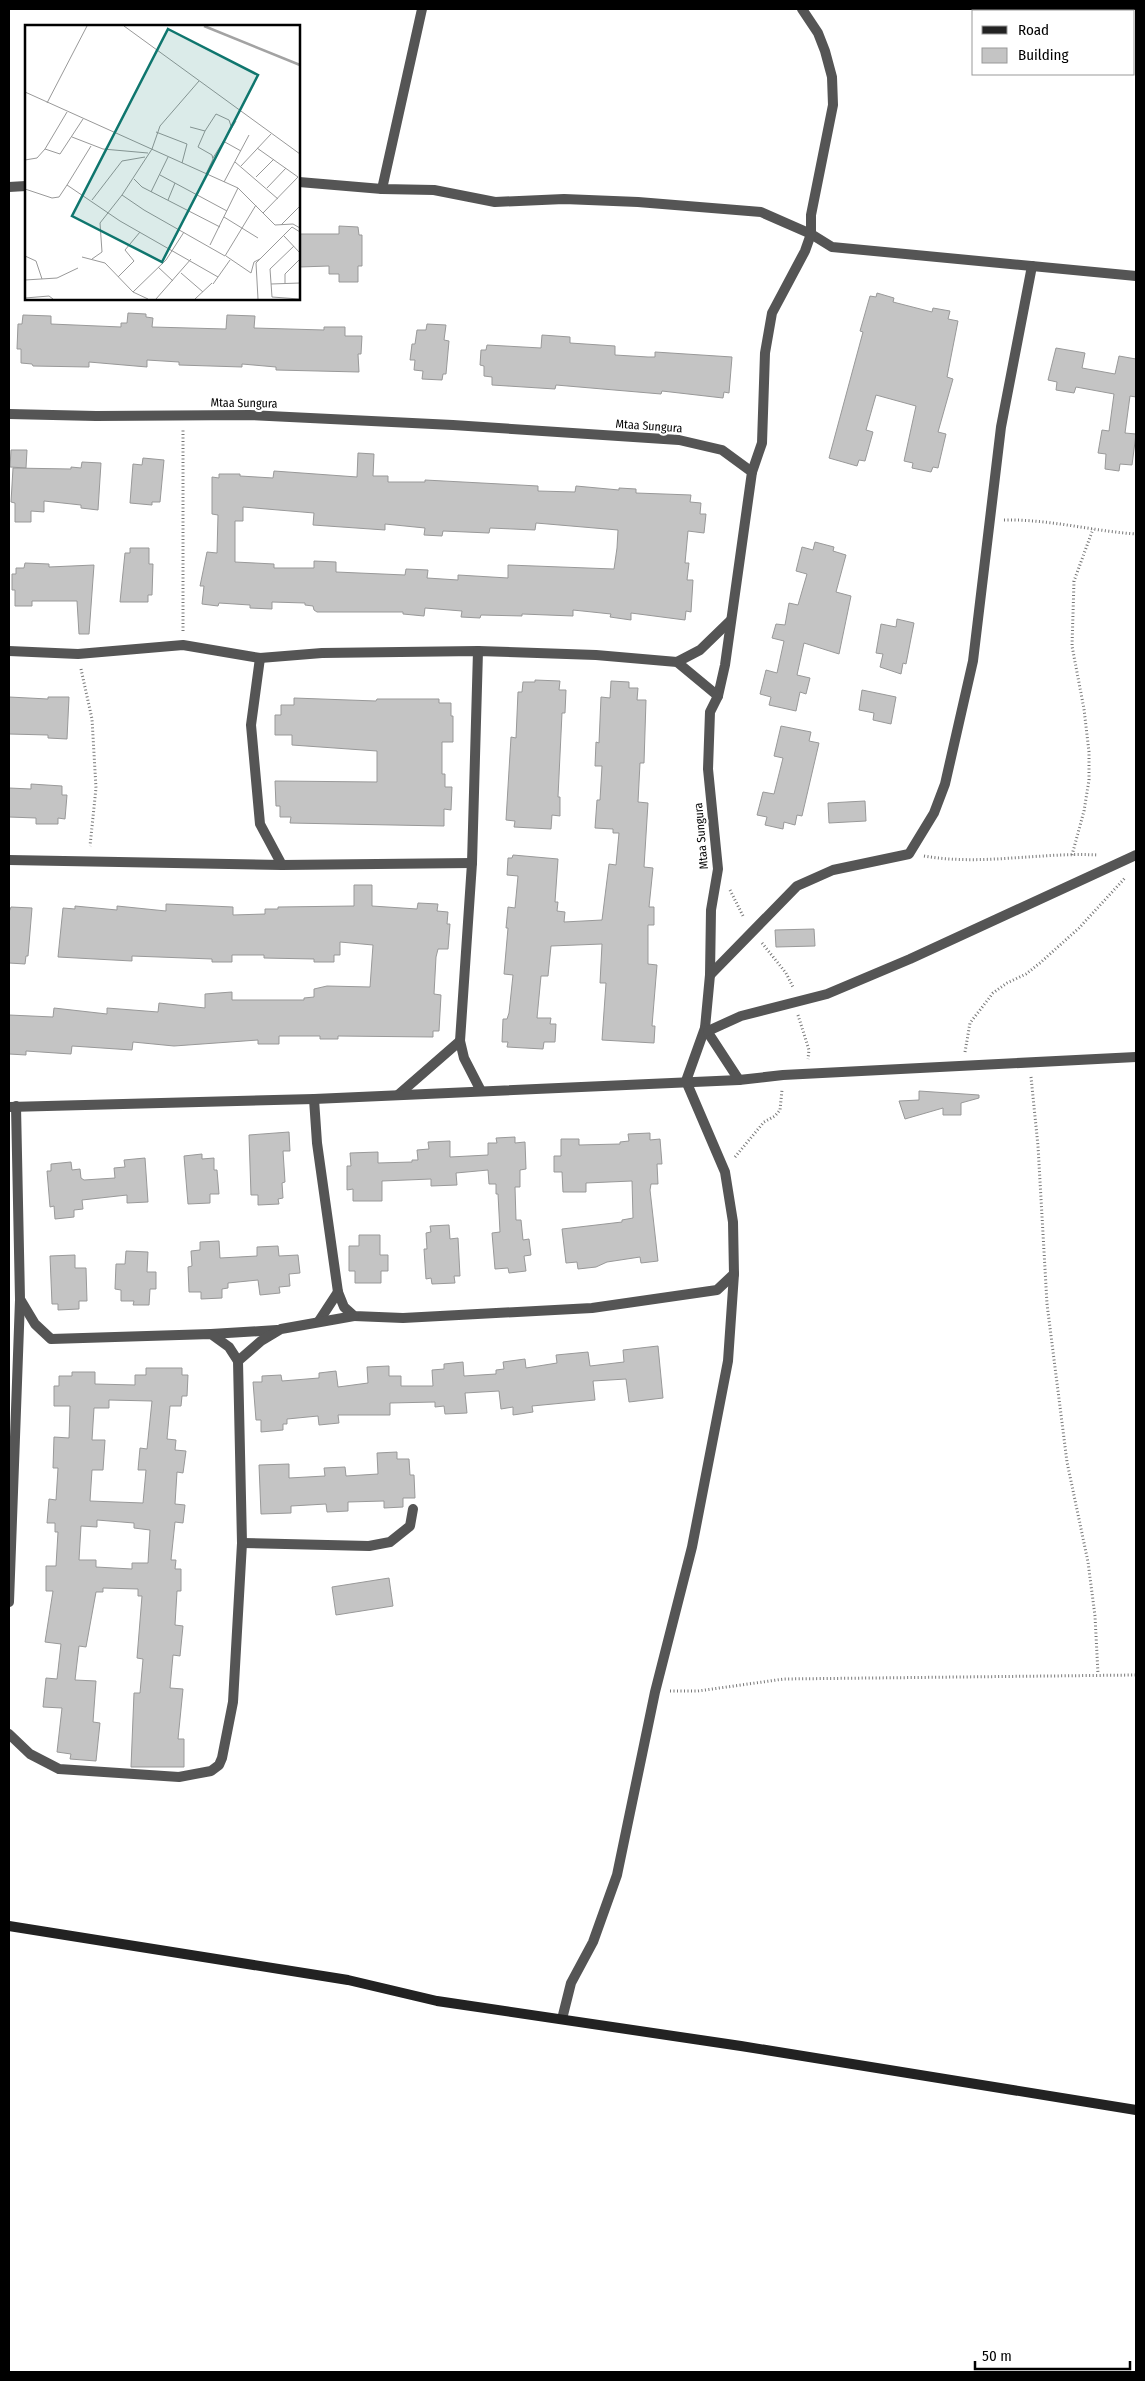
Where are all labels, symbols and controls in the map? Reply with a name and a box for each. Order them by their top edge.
legend [972,10,1135,75]
text: Road [1018,21,1049,39]
inset map [25,25,300,300]
text: Building [1018,46,1069,64]
street label: Mtaa Sungura [210,395,278,411]
street label: Mtaa Sungura [615,417,683,435]
street label: Mtaa Sungura [691,802,711,870]
scale bar [975,2338,1130,2370]
text: 50 m [982,2347,1012,2365]

